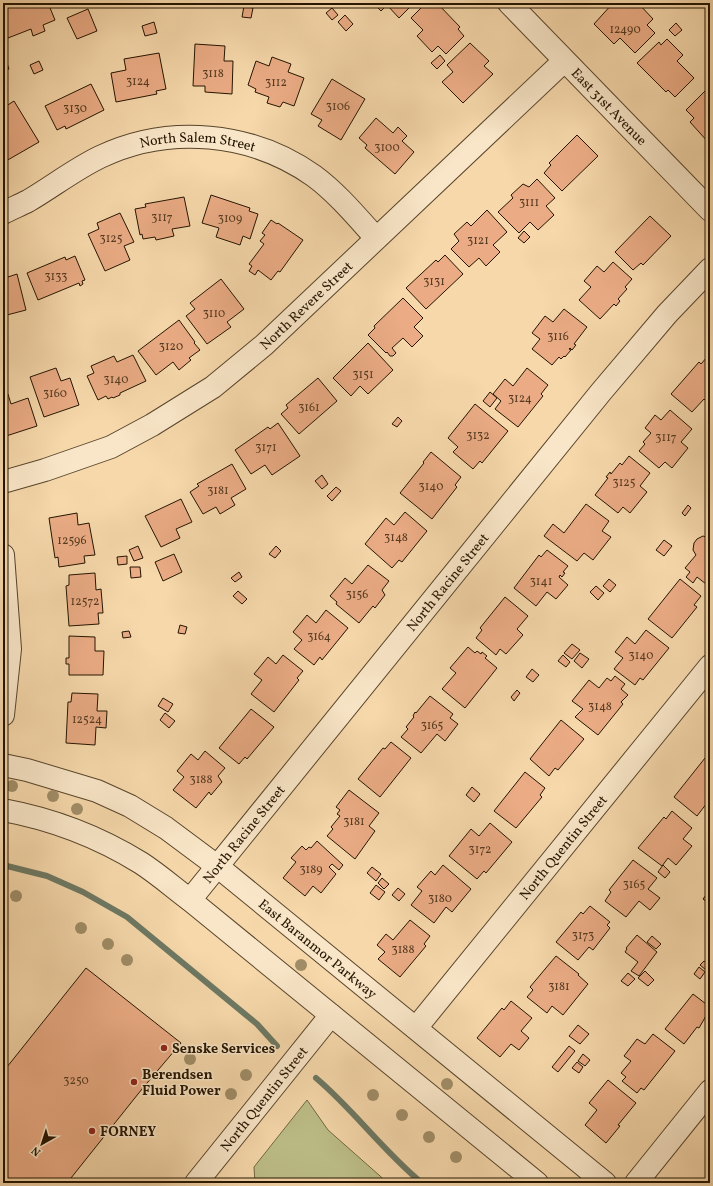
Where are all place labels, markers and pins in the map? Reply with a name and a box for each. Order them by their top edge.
place label: Senske Services [172,1040,275,1059]
marker: Senske Services [159,1043,169,1053]
place label: Berendsen Fluid Power [142,1066,221,1101]
marker: Berendsen Fluid Power [129,1077,139,1087]
place label: FORNEY [100,1123,156,1142]
marker: FORNEY [87,1126,97,1136]

